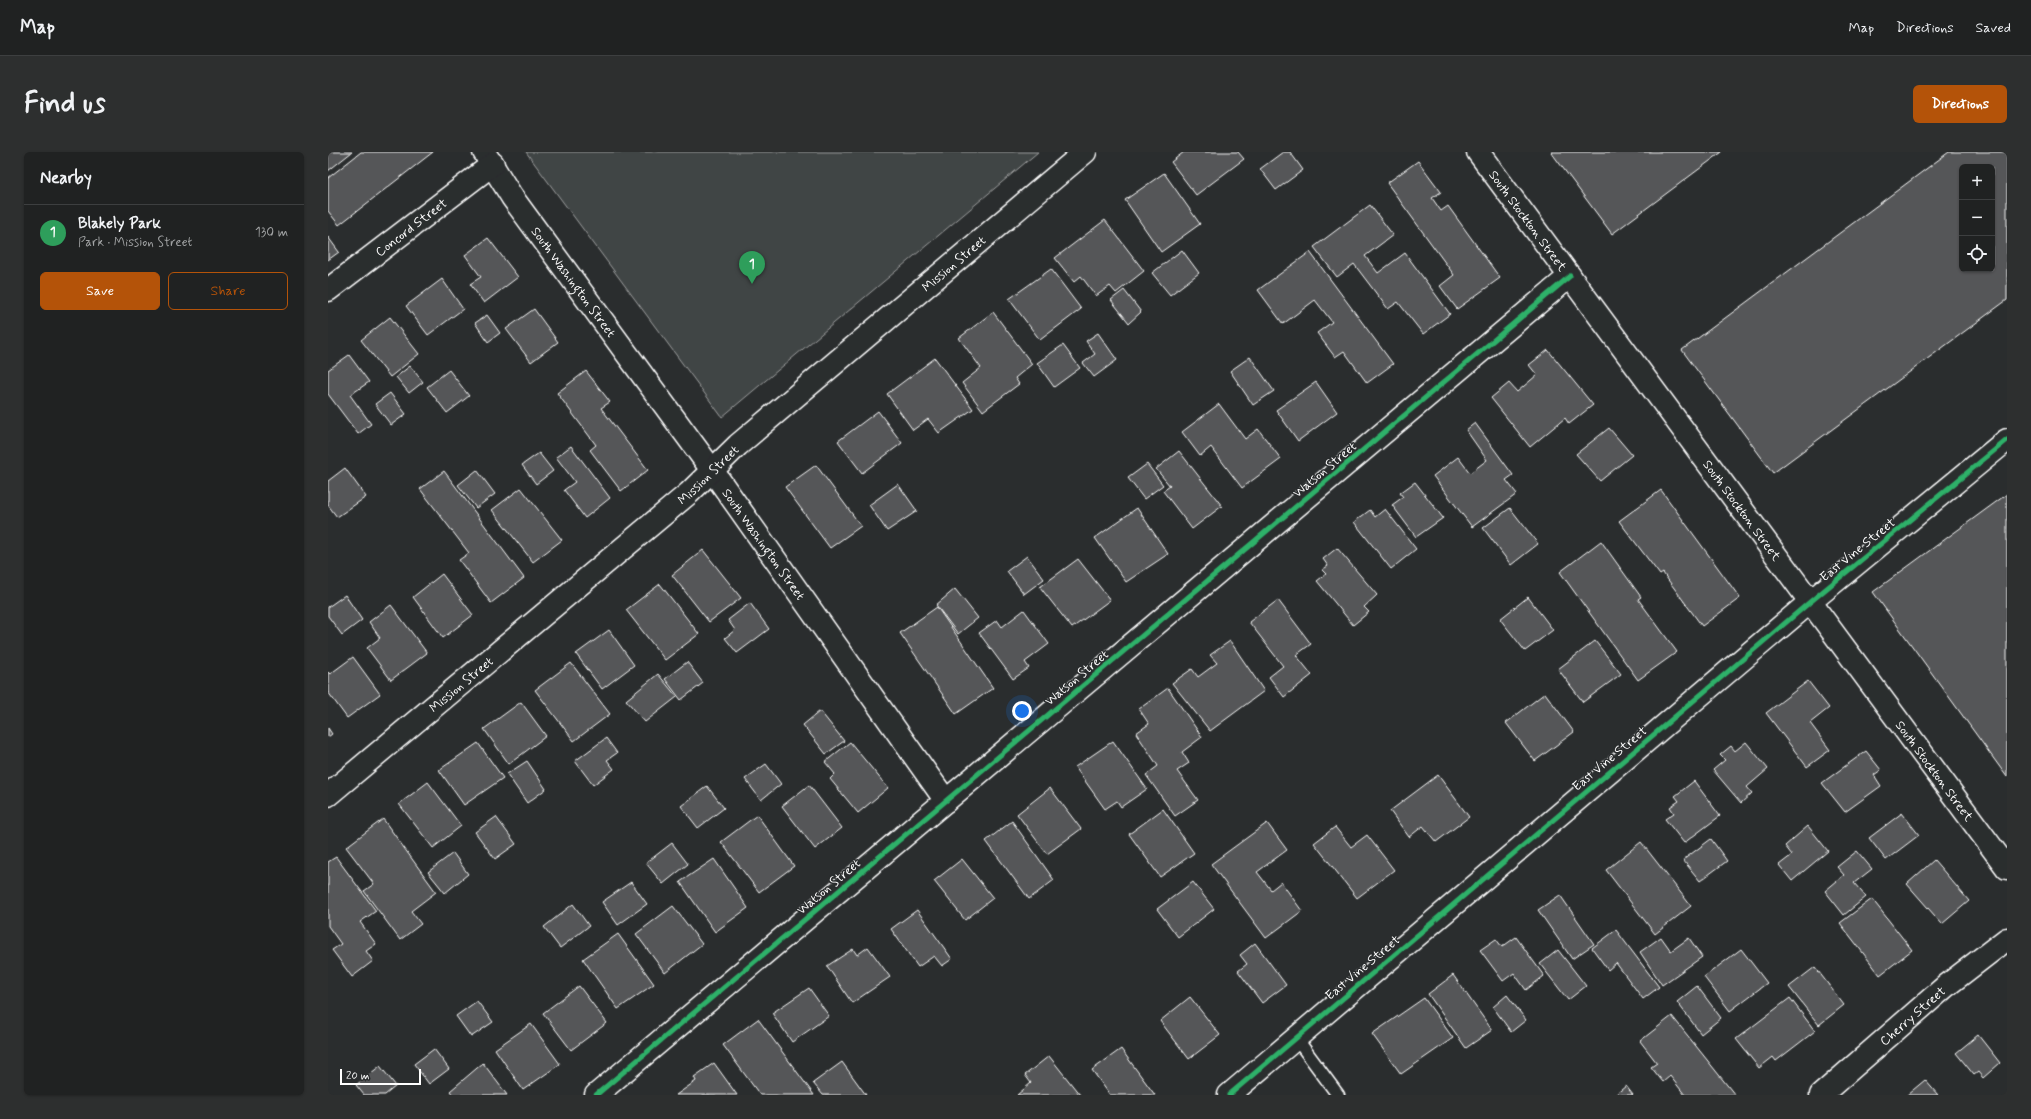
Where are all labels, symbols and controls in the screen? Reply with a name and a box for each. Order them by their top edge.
text: Map [20,15,55,40]
text: Map [1848,19,1874,37]
text: Directions [1896,19,1954,37]
text: Saved [1976,19,2011,37]
button: Directions [1913,85,2007,123]
text: Find us [24,86,105,123]
map controls [1959,164,1995,272]
button: + [1959,164,1995,200]
text: Nearby [40,167,92,189]
street label: South Stockton Street [1484,167,1570,275]
street label: Concord Street [372,195,451,261]
button: − [1959,200,1995,236]
text: Blakely Park [78,214,161,234]
text: 1 [50,224,56,241]
text: 130 m [255,224,288,241]
street label: South Washington Street [527,224,619,341]
street label: Mission Street [919,232,990,296]
text: Park · Mission Street [78,234,192,251]
button: locate [1959,236,1995,272]
pin: 1 [739,251,765,284]
button: Save [40,272,160,310]
button: Share [168,272,288,310]
street label: Watson Street [1290,438,1360,502]
street label: Mission Street [675,442,743,509]
street label: South Stockton Street [1698,457,1784,565]
street label: South Washington Street [718,486,808,604]
street label: East Vine Street [1817,514,1899,586]
street label: Watson Street [1042,646,1112,710]
street label: Mission Street [426,653,497,717]
your location [1012,701,1032,721]
street label: South Stockton Street [1891,718,1977,825]
street label: East Vine Street [1569,723,1651,795]
street label: Watson Street [794,855,864,919]
street label: East Vine Street [1322,932,1404,1004]
street label: Cherry Street [1877,983,1950,1050]
scale bar [340,1067,421,1086]
text: 20 m [346,1069,369,1083]

